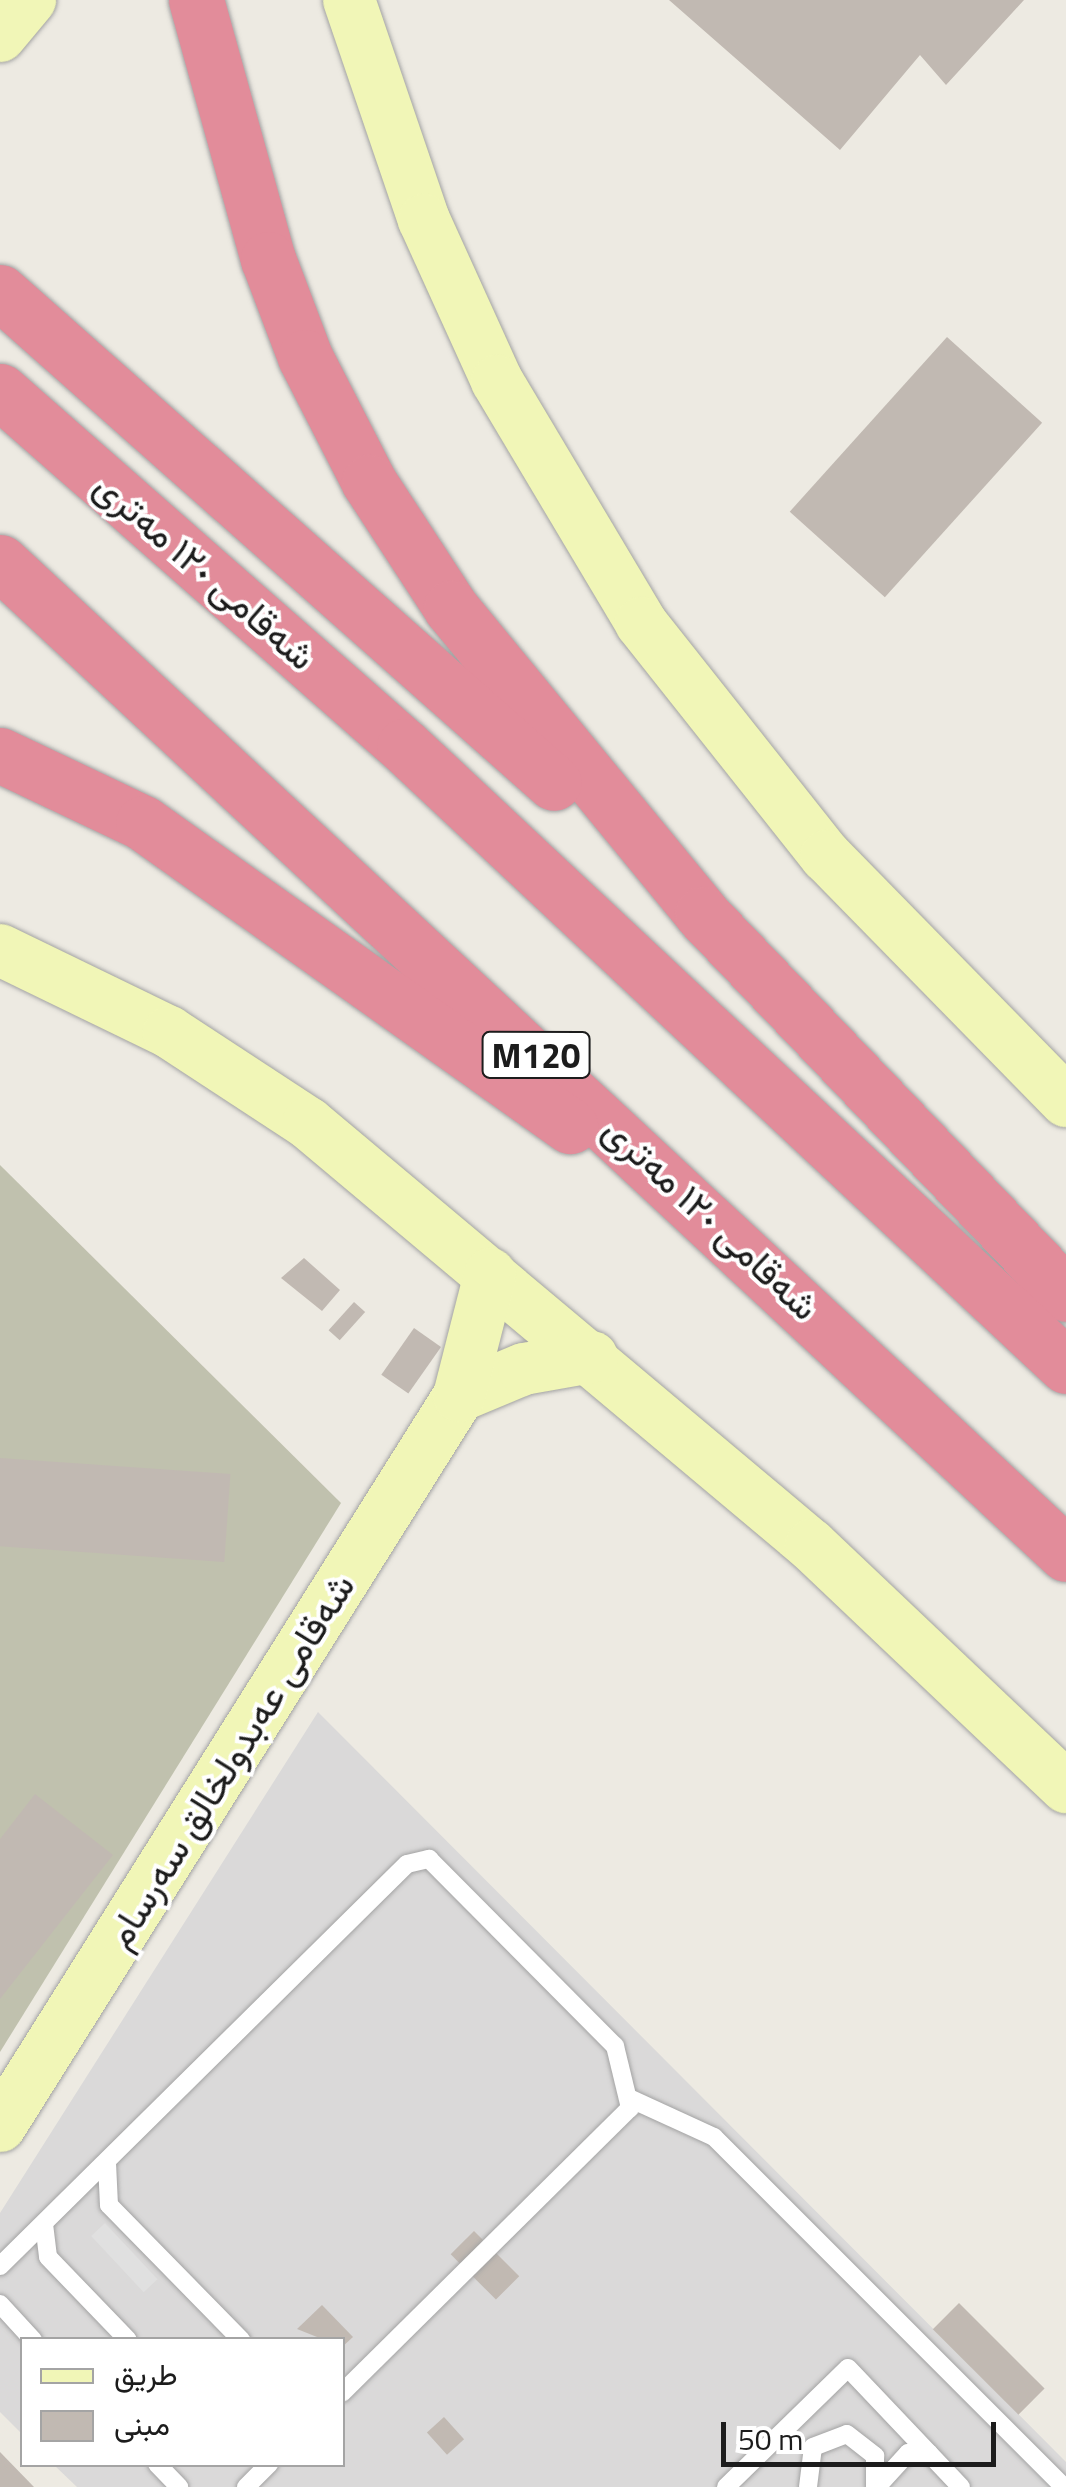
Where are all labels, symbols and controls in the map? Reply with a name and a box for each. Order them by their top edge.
street label: شەقامی ١٢٠ مەتری [85,463,325,679]
road number: M120 [481,1025,591,1085]
street label: شەقامی ١٢٠ مەتری [594,1107,828,1329]
street label: شەقامی عەبدولخالق سەرسام [96,1565,364,1957]
legend [20,2337,345,2467]
text: طريق [114,2351,178,2397]
text: مبنى [114,2401,170,2447]
scale bar [726,2402,1001,2464]
text: 50 m [738,2416,803,2462]

